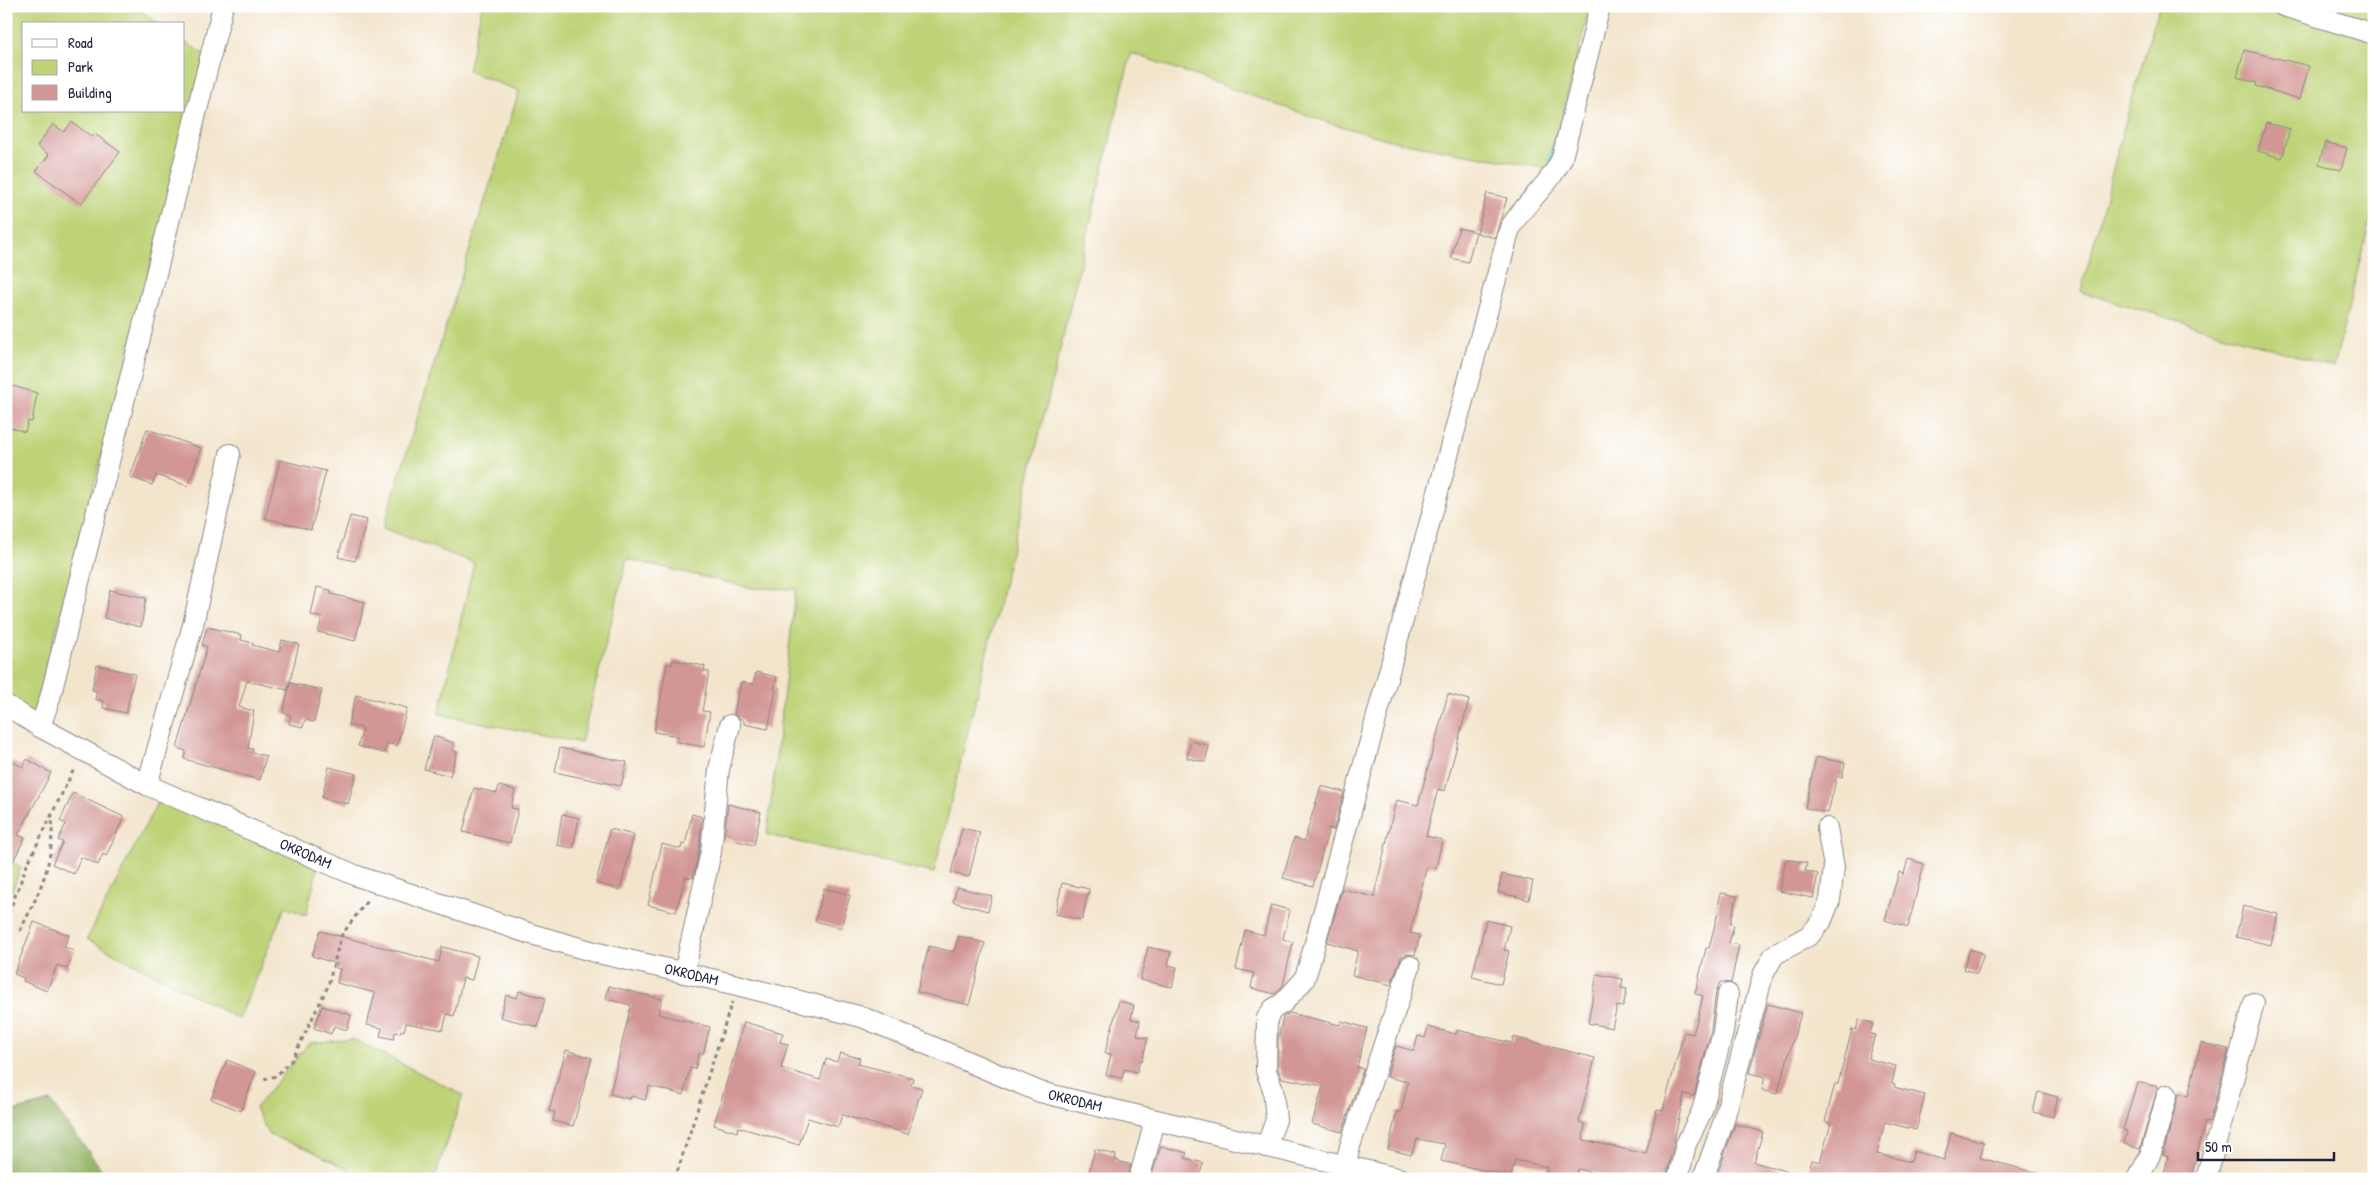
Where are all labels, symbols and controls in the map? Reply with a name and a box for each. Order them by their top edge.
legend [22,22,185,112]
text: Road [68,32,93,53]
text: Park [68,56,93,77]
text: Building [68,82,112,103]
street label: OKRODAM [276,833,335,874]
street label: OKRODAM [662,958,721,990]
street label: OKRODAM [1046,1083,1104,1117]
scale bar [2198,1130,2334,1162]
text: 50 m [2205,1136,2232,1157]

